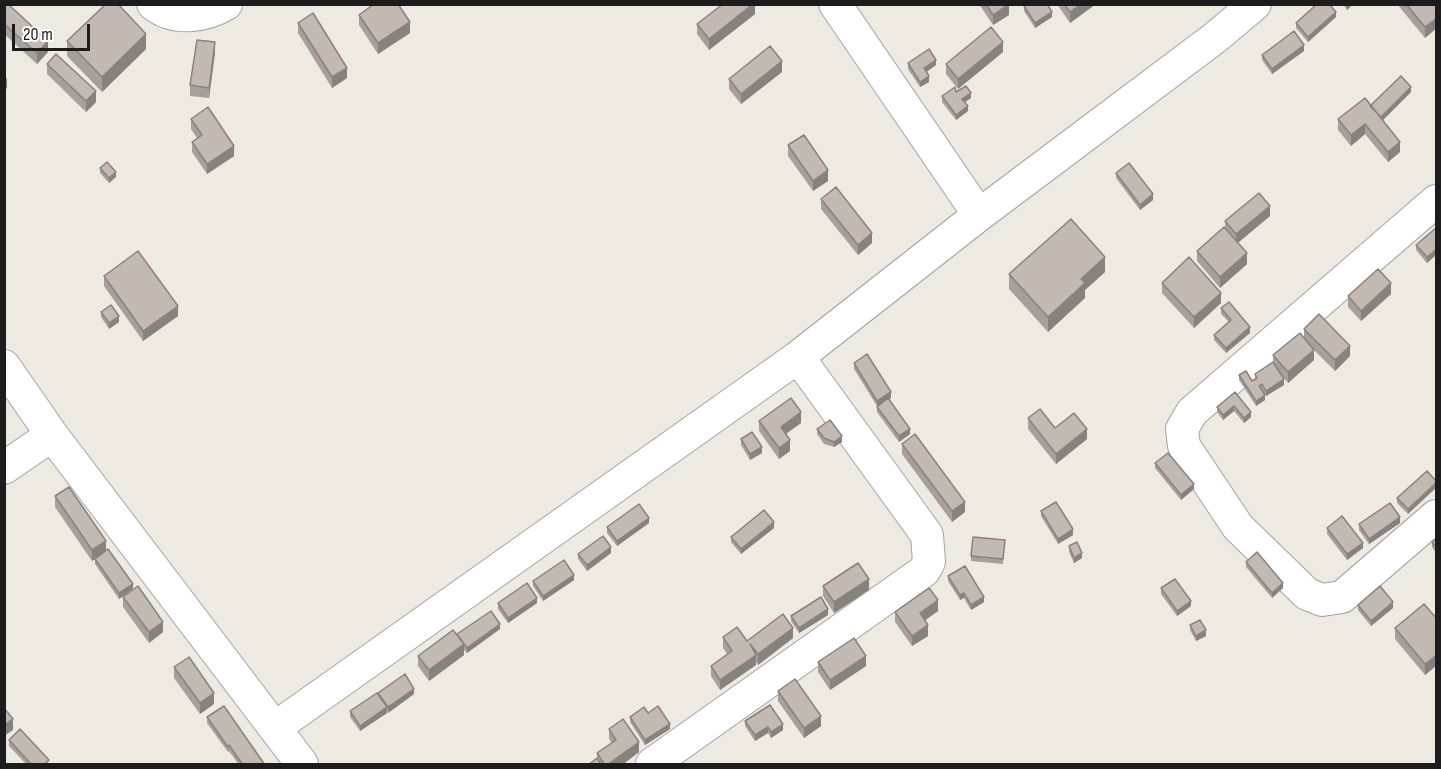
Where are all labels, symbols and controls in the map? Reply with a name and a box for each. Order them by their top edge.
scale bar [15,12,93,50]
text: 20 m [23,24,53,45]

